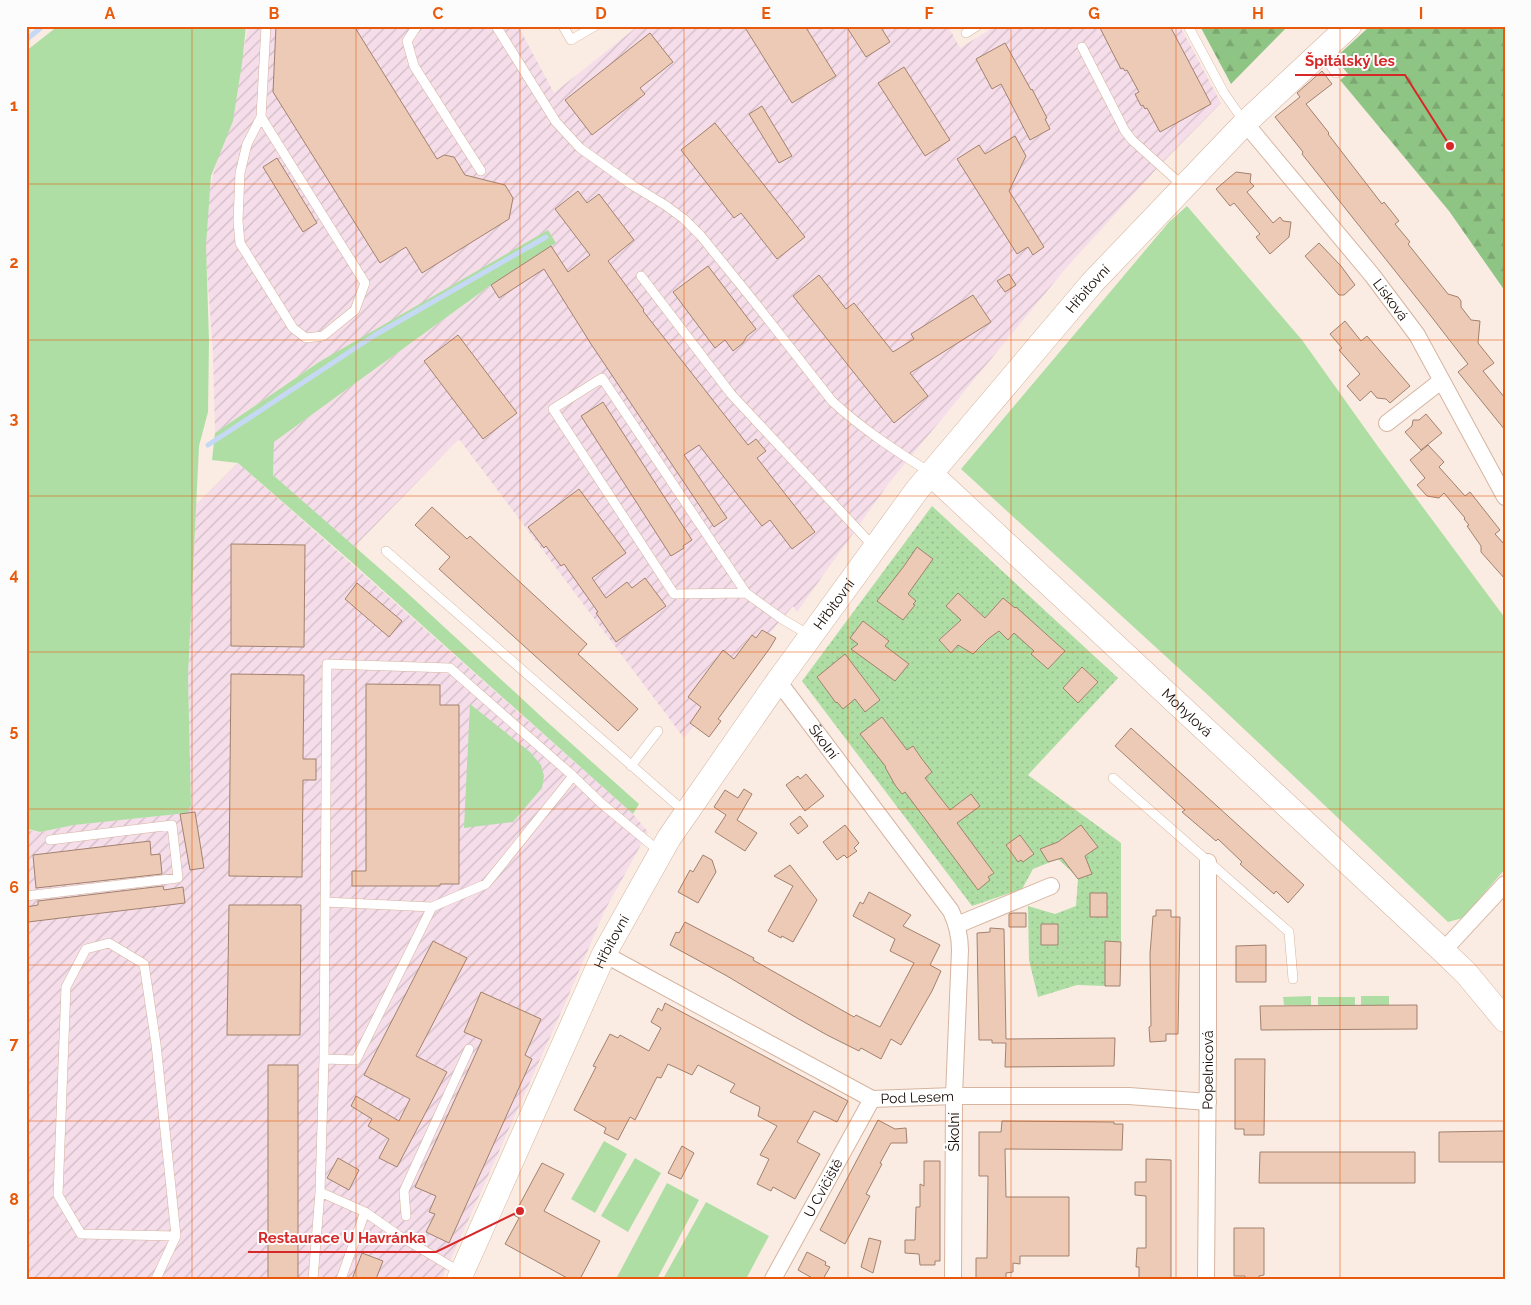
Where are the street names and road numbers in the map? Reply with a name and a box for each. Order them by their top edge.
street label: Hřbitovní [1062,261,1114,316]
street label: Lísková [1370,276,1411,324]
street label: Hřbitovní [810,575,858,632]
street label: Mohylová [1159,685,1216,740]
street label: Školní [806,720,842,763]
street label: Hřbitovní [591,912,633,971]
street label: Popelnicová [1199,1030,1216,1110]
street label: Pod Lesem [880,1088,954,1107]
street label: Školní [944,1112,962,1151]
street label: U Cvičiště [801,1156,846,1220]

